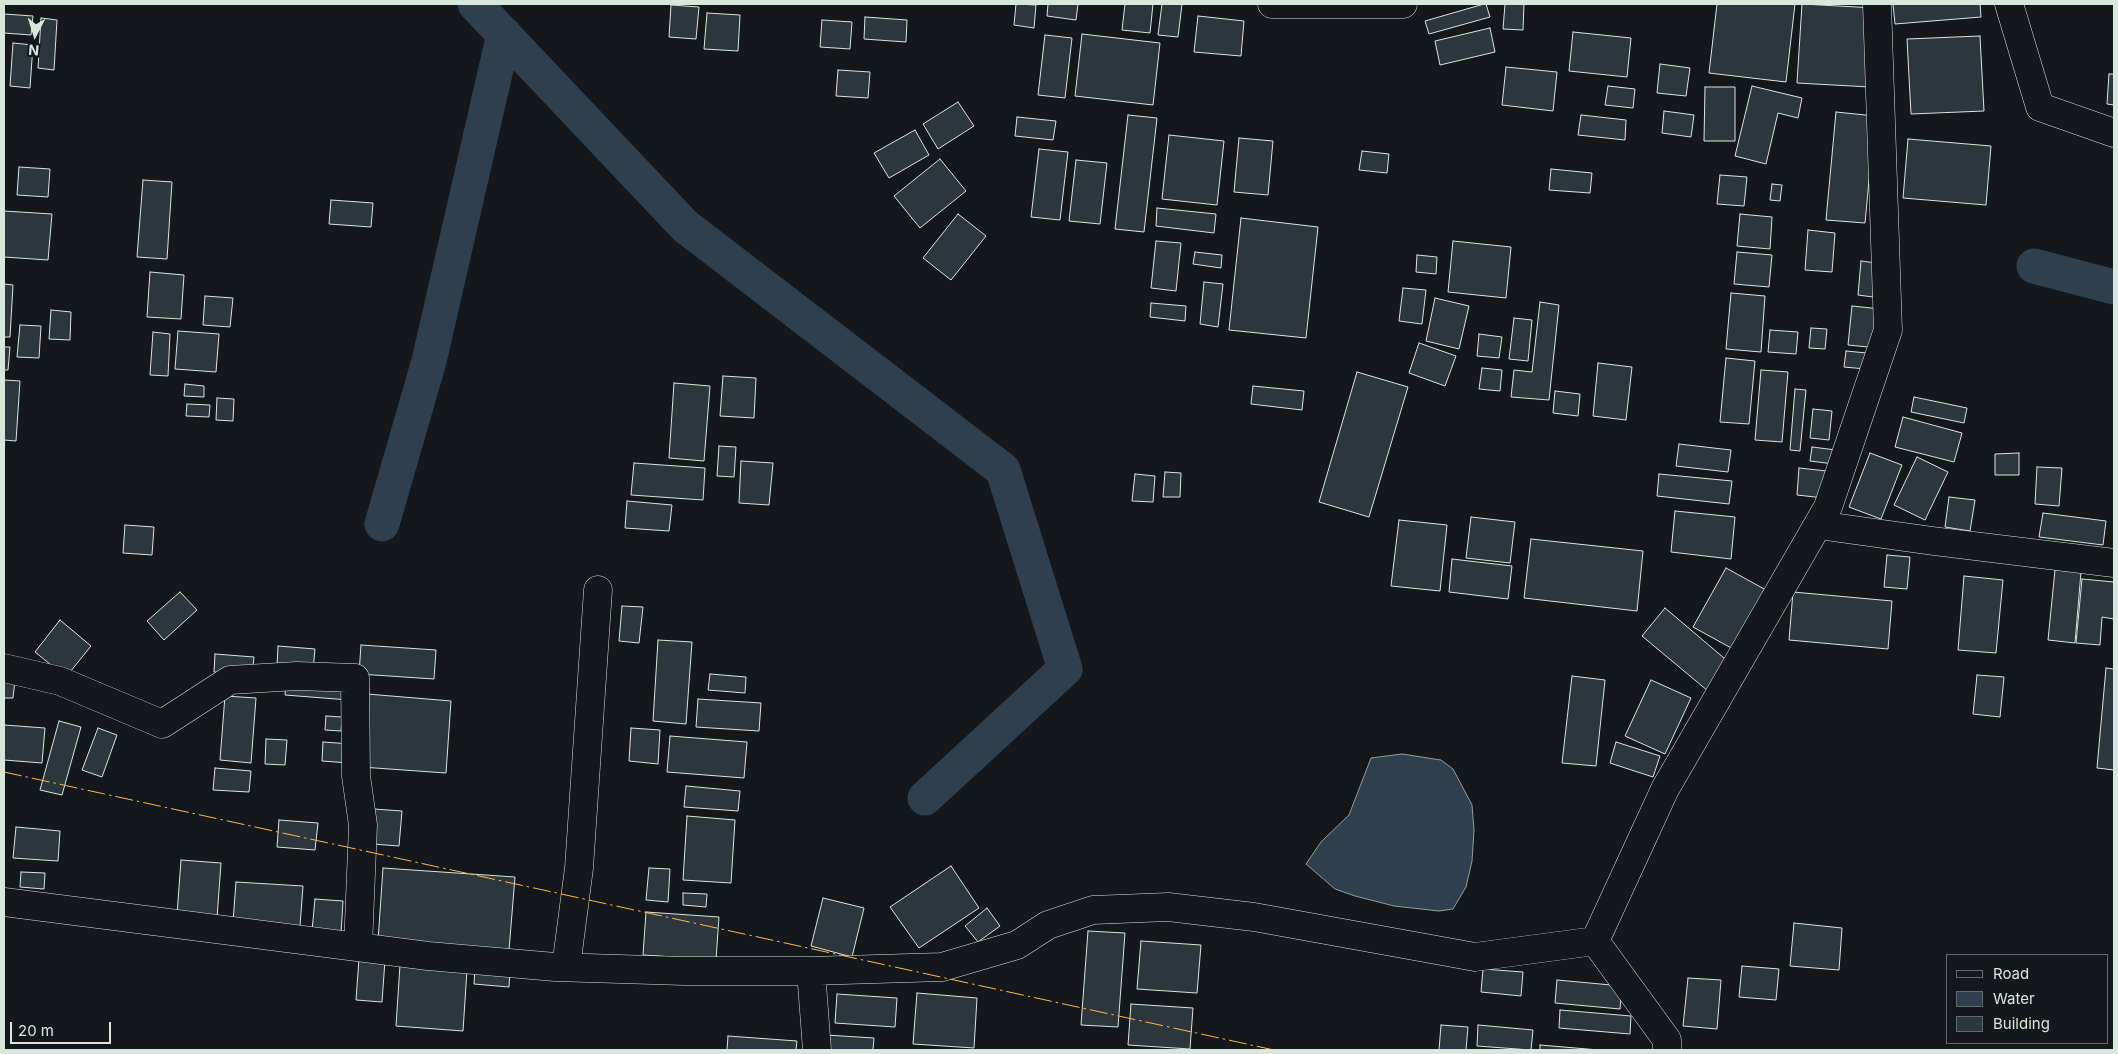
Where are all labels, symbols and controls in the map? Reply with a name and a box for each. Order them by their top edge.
north arrow [10,10,60,60]
text: N [28,42,40,59]
legend [1946,954,2108,1044]
text: Road [1993,964,2029,983]
text: Water [1993,989,2035,1008]
scale bar [12,1012,114,1044]
text: Building [1993,1014,2050,1033]
text: 20 m [18,1021,54,1040]

